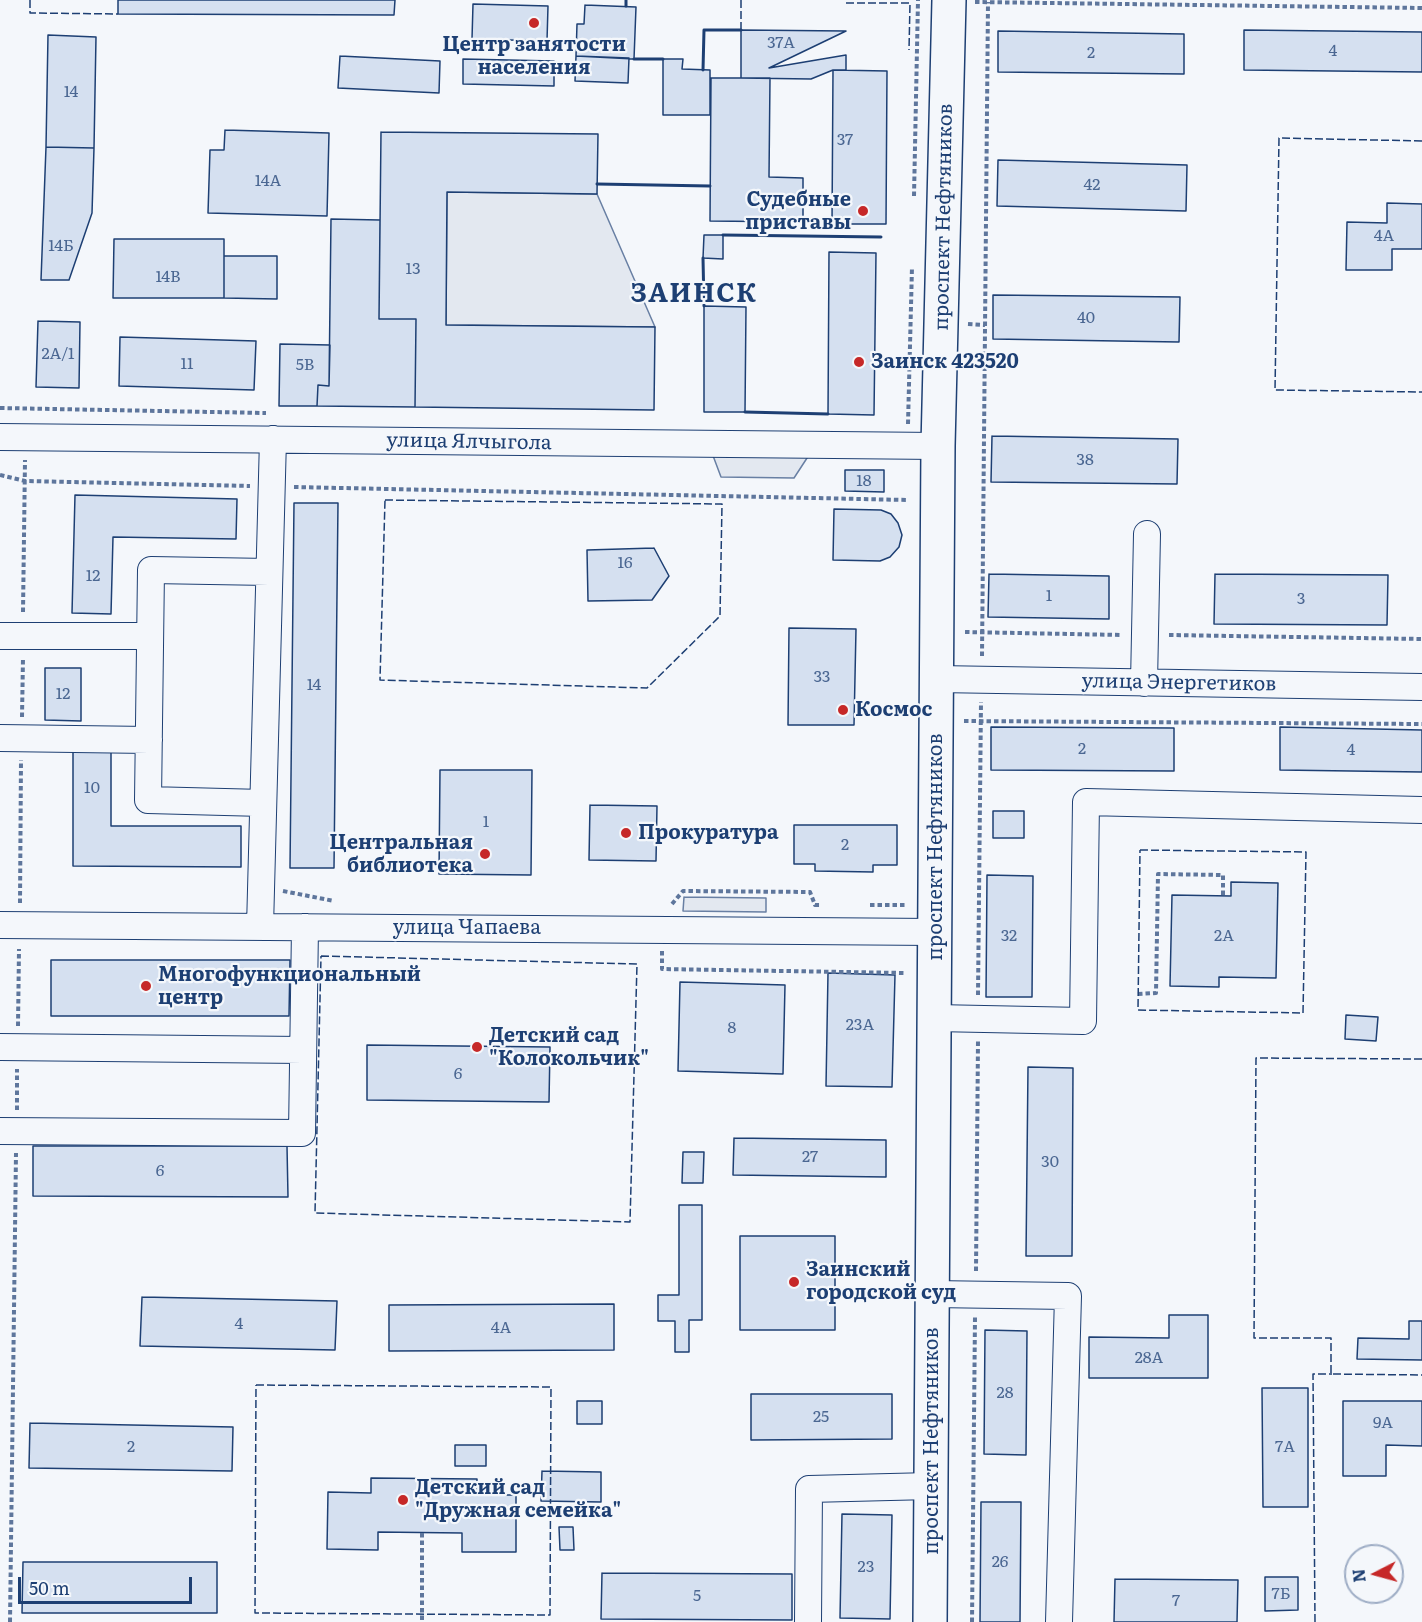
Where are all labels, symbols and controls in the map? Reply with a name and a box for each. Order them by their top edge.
marker: Центр занятости населения [527,16,541,30]
place label: Центр занятости населения [442,33,626,80]
house number: 37А [767,33,795,53]
house number: 4 [1329,41,1337,61]
house number: 2 [1087,43,1095,63]
house number: 14 [64,82,78,102]
street label: проспект Нефтяников [930,103,958,331]
house number: 37 [837,130,853,150]
house number: 14А [255,171,281,191]
house number: 42 [1084,175,1100,195]
place label: Судебные приставы [745,188,851,235]
marker: Судебные приставы [856,204,870,218]
house number: 4А [1374,226,1394,246]
house number: 14Б [48,236,74,256]
house number: 13 [405,259,421,279]
house number: 14В [155,267,181,287]
district label: ЗАИНСК [630,278,758,310]
house number: 40 [1077,308,1095,328]
house number: 2А/1 [41,344,75,364]
place label: Заинск 423520 [871,350,1019,374]
house number: 11 [180,354,194,374]
house number: 5В [296,355,314,375]
marker: Заинск 423520 [852,355,866,369]
street label: улица Ялчыгола [386,429,552,455]
house number: 38 [1076,450,1094,470]
house number: 18 [856,471,872,491]
house number: 16 [617,553,633,573]
house number: 12 [86,566,100,586]
house number: 1 [1046,586,1052,606]
house number: 3 [1297,589,1305,609]
house number: 33 [814,667,830,687]
street label: улица Энергетиков [1081,669,1277,697]
house number: 14 [307,675,321,695]
house number: 12 [56,684,70,704]
place label: Космос [855,698,932,722]
marker: Космос [836,703,850,717]
street label: проспект Нефтяников [924,733,948,961]
house number: 2 [1078,739,1086,759]
house number: 4 [1347,740,1355,760]
house number: 10 [84,778,100,798]
house number: 1 [483,812,489,832]
place label: Прокуратура [638,821,779,845]
marker: Прокуратура [619,826,633,840]
place label: Центральная библиотека [329,831,473,878]
house number: 2 [841,835,849,855]
marker: Центральная библиотека [478,847,492,861]
street label: улица Чапаева [393,916,541,940]
house number: 32 [1001,926,1017,946]
house number: 2А [1214,926,1234,946]
place label: Многофункциональный центр [158,963,421,1010]
marker: Многофункциональный центр [139,979,153,993]
house number: 23А [846,1015,874,1035]
house number: 8 [728,1018,736,1038]
place label: Детский сад "Колокольчик" [489,1024,649,1071]
marker: Детский сад "Колокольчик" [470,1040,484,1054]
house number: 6 [454,1064,462,1084]
house number: 27 [802,1147,818,1167]
house number: 30 [1041,1152,1059,1172]
house number: 6 [156,1161,164,1181]
place label: Заинский городской суд [806,1258,956,1305]
marker: Заинский городской суд [787,1275,801,1289]
house number: 4 [235,1314,243,1334]
house number: 4А [491,1318,511,1338]
street label: проспект Нефтяников [920,1327,944,1555]
house number: 28А [1135,1348,1163,1368]
house number: 28 [997,1383,1013,1403]
house number: 25 [813,1407,829,1427]
house number: 9А [1373,1413,1393,1433]
house number: 2 [127,1437,135,1457]
house number: 7А [1275,1437,1295,1457]
place label: Детский сад "Дружная семейка" [415,1476,621,1523]
marker: Детский сад "Дружная семейка" [396,1493,410,1507]
north arrow [1344,1544,1404,1604]
house number: 26 [992,1552,1008,1572]
house number: 23 [858,1557,874,1577]
scale bar [21,1565,195,1603]
text: N [1345,1568,1371,1584]
text: 50 m [29,1574,70,1601]
house number: 7Б [1272,1584,1290,1604]
house number: 5 [693,1586,701,1606]
house number: 7 [1172,1591,1180,1611]

